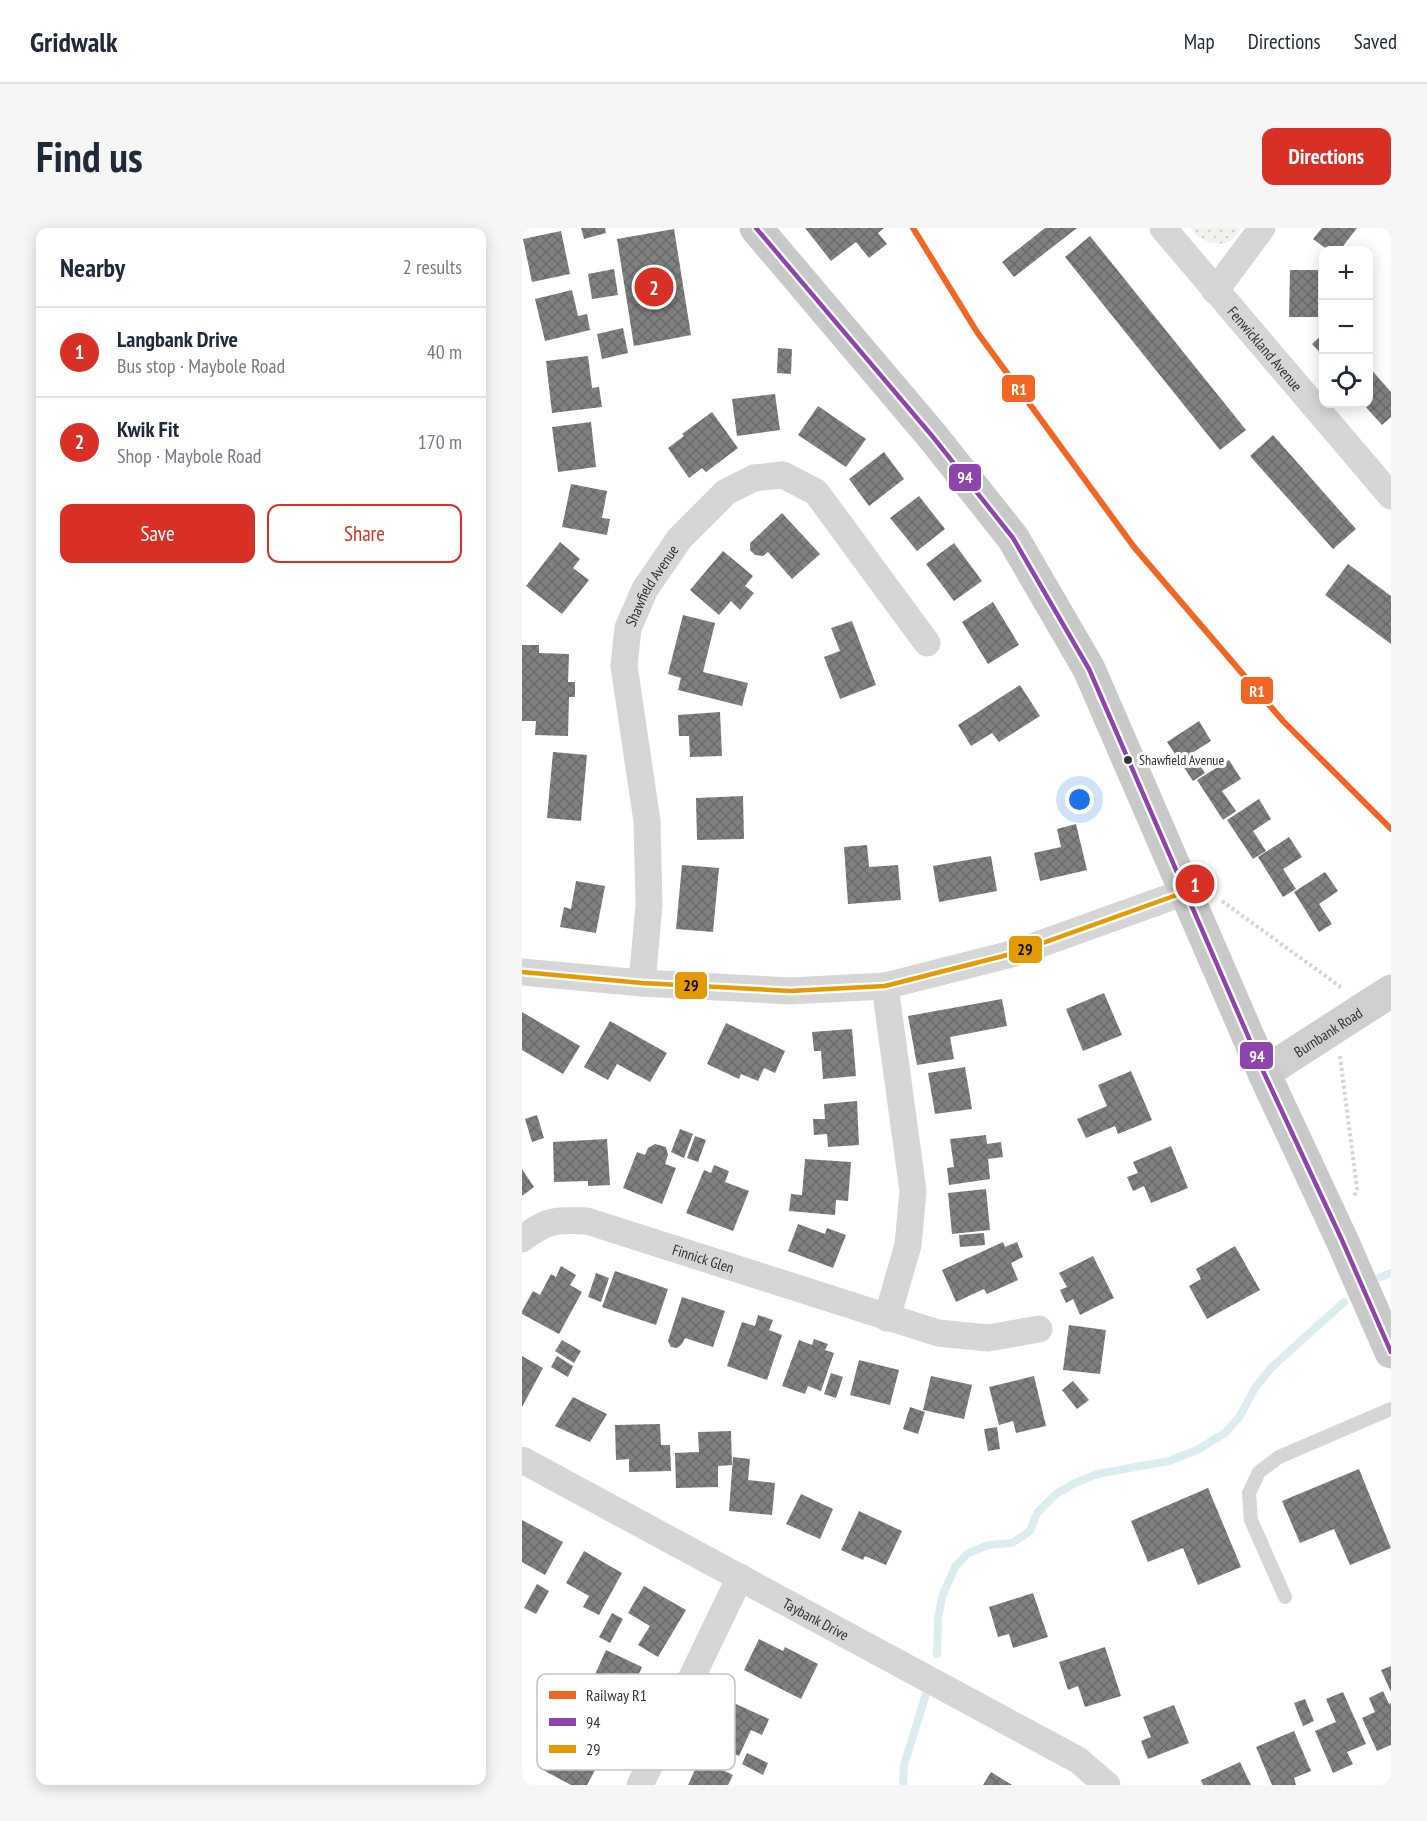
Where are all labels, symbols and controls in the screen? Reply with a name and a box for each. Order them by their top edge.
text: Gridwalk [30,23,118,60]
text: Map [1184,28,1215,55]
text: Directions [1248,28,1321,55]
text: Saved [1354,28,1397,55]
button: Directions [1262,128,1391,185]
text: Find us [36,129,143,184]
map controls [1319,246,1373,408]
button: + [1319,246,1373,300]
text: Nearby [60,251,125,284]
text: 2 results [403,254,462,280]
pin: 2 [634,264,674,310]
button: − [1319,300,1373,354]
street label: Fenwickland Avenue [1224,302,1307,395]
text: Langbank Drive [117,325,238,353]
text: 1 [75,339,84,365]
text: 40 m [427,339,462,365]
text: Bus stop · Maybole Road [117,353,285,379]
button: locate [1319,354,1373,408]
line badge: R1 [1001,374,1036,403]
text: R1 [1011,379,1027,399]
text: Kwik Fit [117,415,179,443]
text: 2 [75,429,84,455]
text: 170 m [418,429,462,455]
text: Shop · Maybole Road [117,443,261,469]
line badge: 94 [948,463,982,492]
text: 94 [957,467,973,487]
button: Save [60,504,255,563]
button: Share [267,504,462,563]
street label: Shawfield Avenue [621,541,682,629]
line badge: R1 [1240,676,1274,705]
text: R1 [1249,681,1265,701]
place label: Shawfield Avenue [1139,751,1224,769]
marker: Shawfield Avenue [1122,754,1134,766]
your location [1065,785,1094,814]
pin: 1 [1176,862,1214,906]
line badge: 29 [1008,935,1043,964]
text: 29 [1017,939,1033,959]
line badge: 29 [674,971,708,1000]
text: 29 [683,975,699,995]
street label: Burnbank Road [1290,1003,1366,1061]
line badge: 94 [1239,1041,1274,1070]
text: 94 [1249,1046,1265,1066]
street label: Finnick Glen [670,1239,737,1277]
street label: Taybank Drive [780,1593,852,1644]
legend [537,1674,735,1770]
text: Railway R1 [586,1685,647,1705]
text: 94 [586,1712,600,1732]
text: 29 [586,1739,600,1759]

